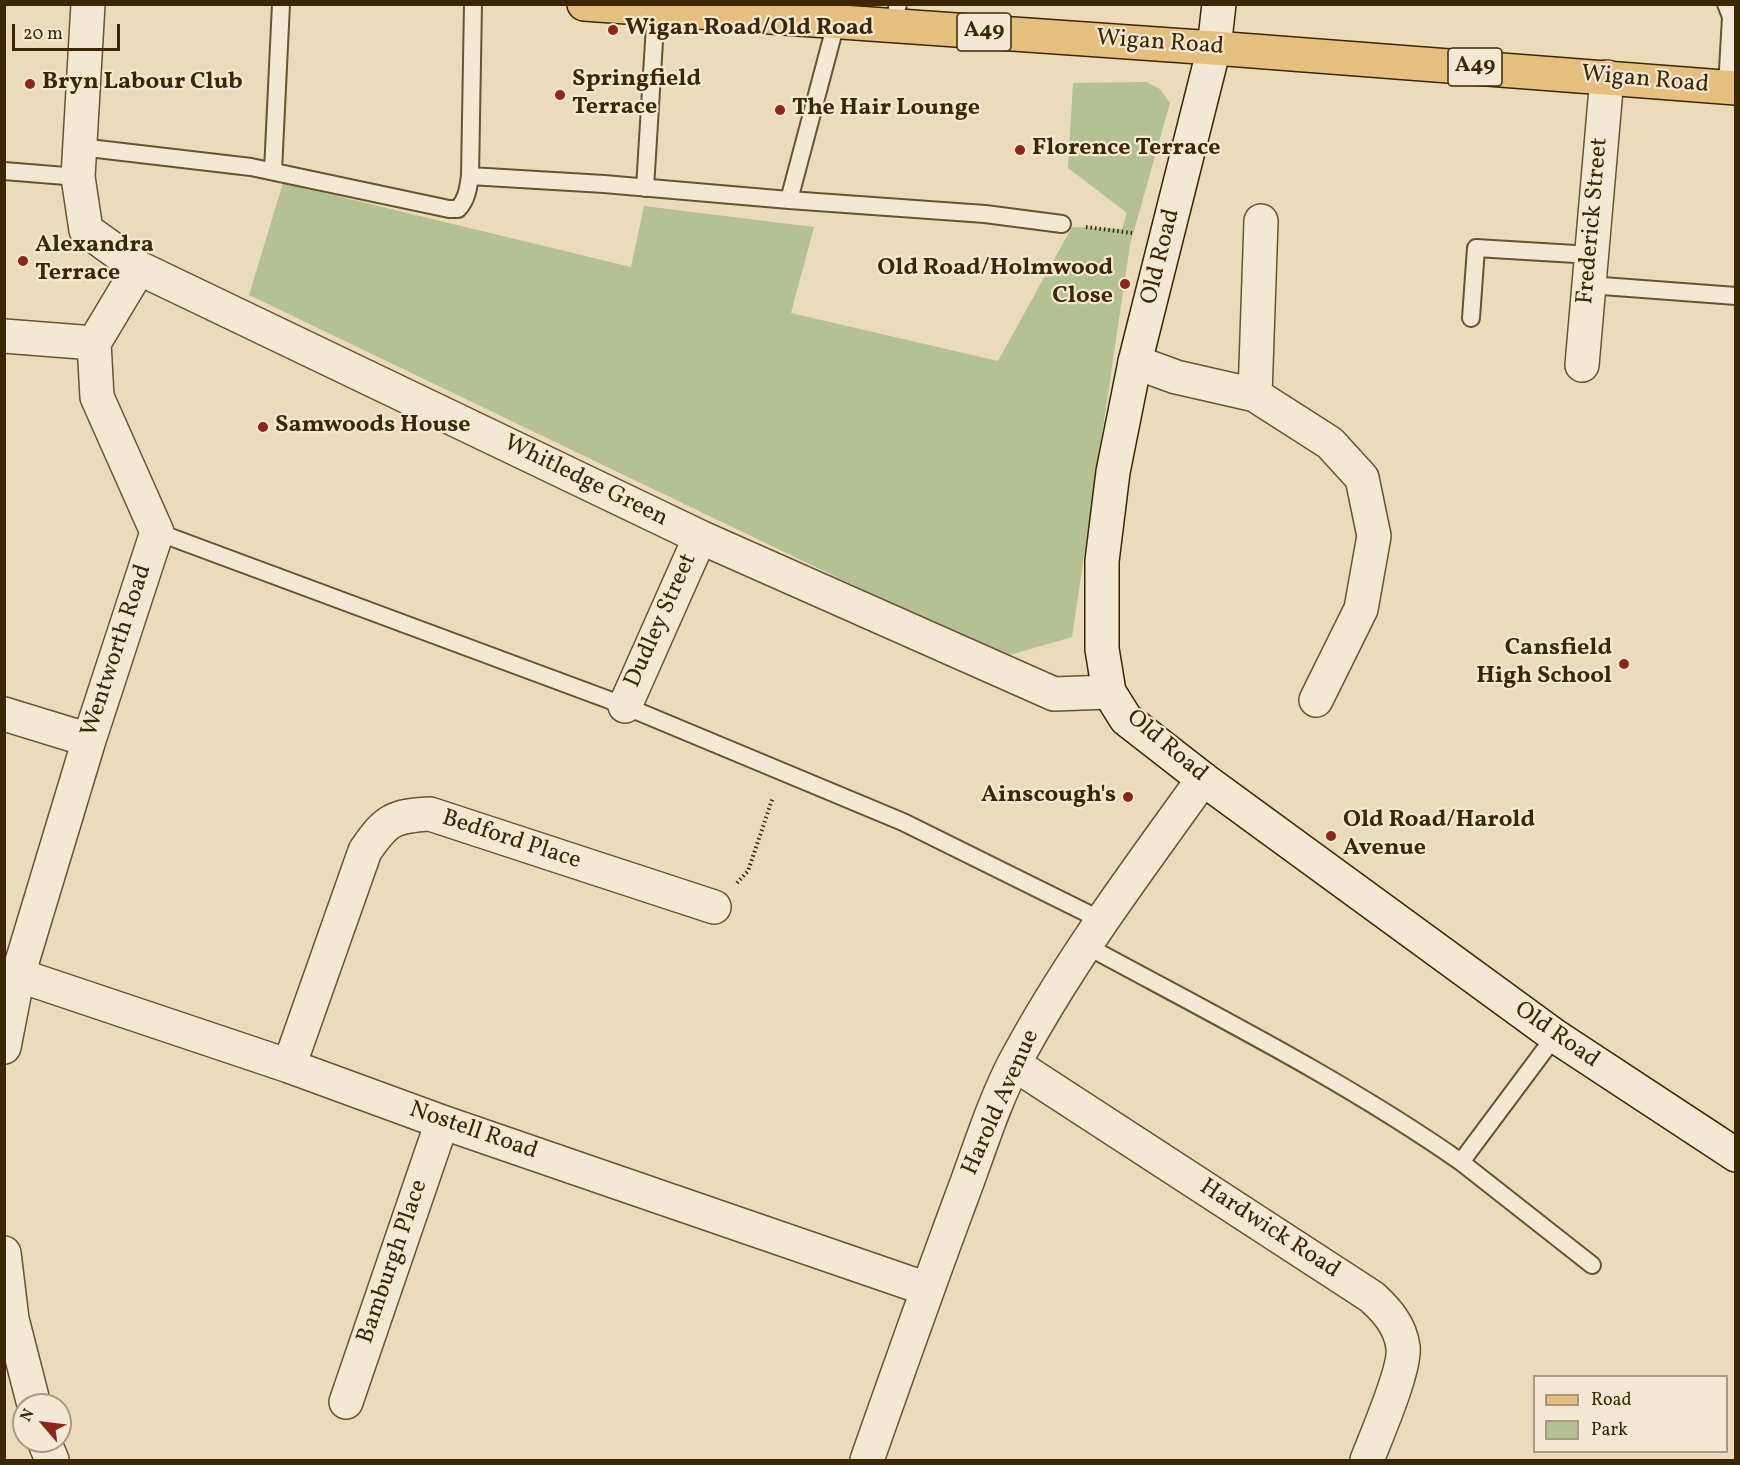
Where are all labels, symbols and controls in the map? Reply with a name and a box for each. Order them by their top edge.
scale bar [15,12,123,50]
road number: A49 [957,13,1011,51]
place label: Wigan Road/Old Road [625,16,873,44]
text: 20 m [23,22,63,47]
marker: Wigan Road/Old Road [606,23,620,37]
street label: Wigan Road [1095,25,1225,63]
road number: A49 [1448,48,1502,86]
street label: Wigan Road [1580,61,1710,101]
place label: Springfield Terrace [572,67,701,123]
place label: Bryn Labour Club [42,70,243,98]
marker: Bryn Labour Club [23,77,37,91]
marker: Springfield Terrace [553,88,567,102]
place label: The Hair Lounge [792,96,980,124]
marker: The Hair Lounge [773,103,787,117]
place label: Florence Terrace [1032,136,1221,164]
street label: Frederick Street [1572,136,1616,306]
marker: Florence Terrace [1013,143,1027,157]
street label: Old Road [1136,206,1188,308]
place label: Alexandra Terrace [35,233,154,289]
marker: Alexandra Terrace [16,254,30,268]
place label: Old Road/Holmwood Close [877,256,1113,312]
marker: Old Road/Holmwood Close [1118,277,1132,291]
place label: Samwoods House [275,413,470,441]
marker: Samwoods House [256,420,270,434]
street label: Whitledge Green [498,430,672,534]
street label: Dudley Street [620,550,704,692]
street label: Wentworth Road [77,561,159,741]
place label: Cansfield High School [1476,636,1612,692]
marker: Cansfield High School [1617,657,1631,671]
street label: Old Road [1119,705,1213,789]
place label: Ainscough's [981,783,1116,811]
marker: Ainscough's [1121,790,1135,804]
street label: Bedford Place [438,805,584,877]
place label: Old Road/Harold Avenue [1343,808,1535,864]
marker: Old Road/Harold Avenue [1324,829,1338,843]
street label: Old Road [1508,996,1604,1076]
street label: Harold Avenue [957,1026,1047,1180]
street label: Nostell Road [405,1097,541,1167]
street label: Hardwick Road [1193,1174,1345,1286]
street label: Bamburgh Place [352,1176,436,1348]
legend [1533,1375,1728,1453]
text: Road [1591,1388,1632,1413]
north arrow [12,1393,72,1453]
text: N [15,1405,40,1426]
text: Park [1591,1418,1628,1443]

